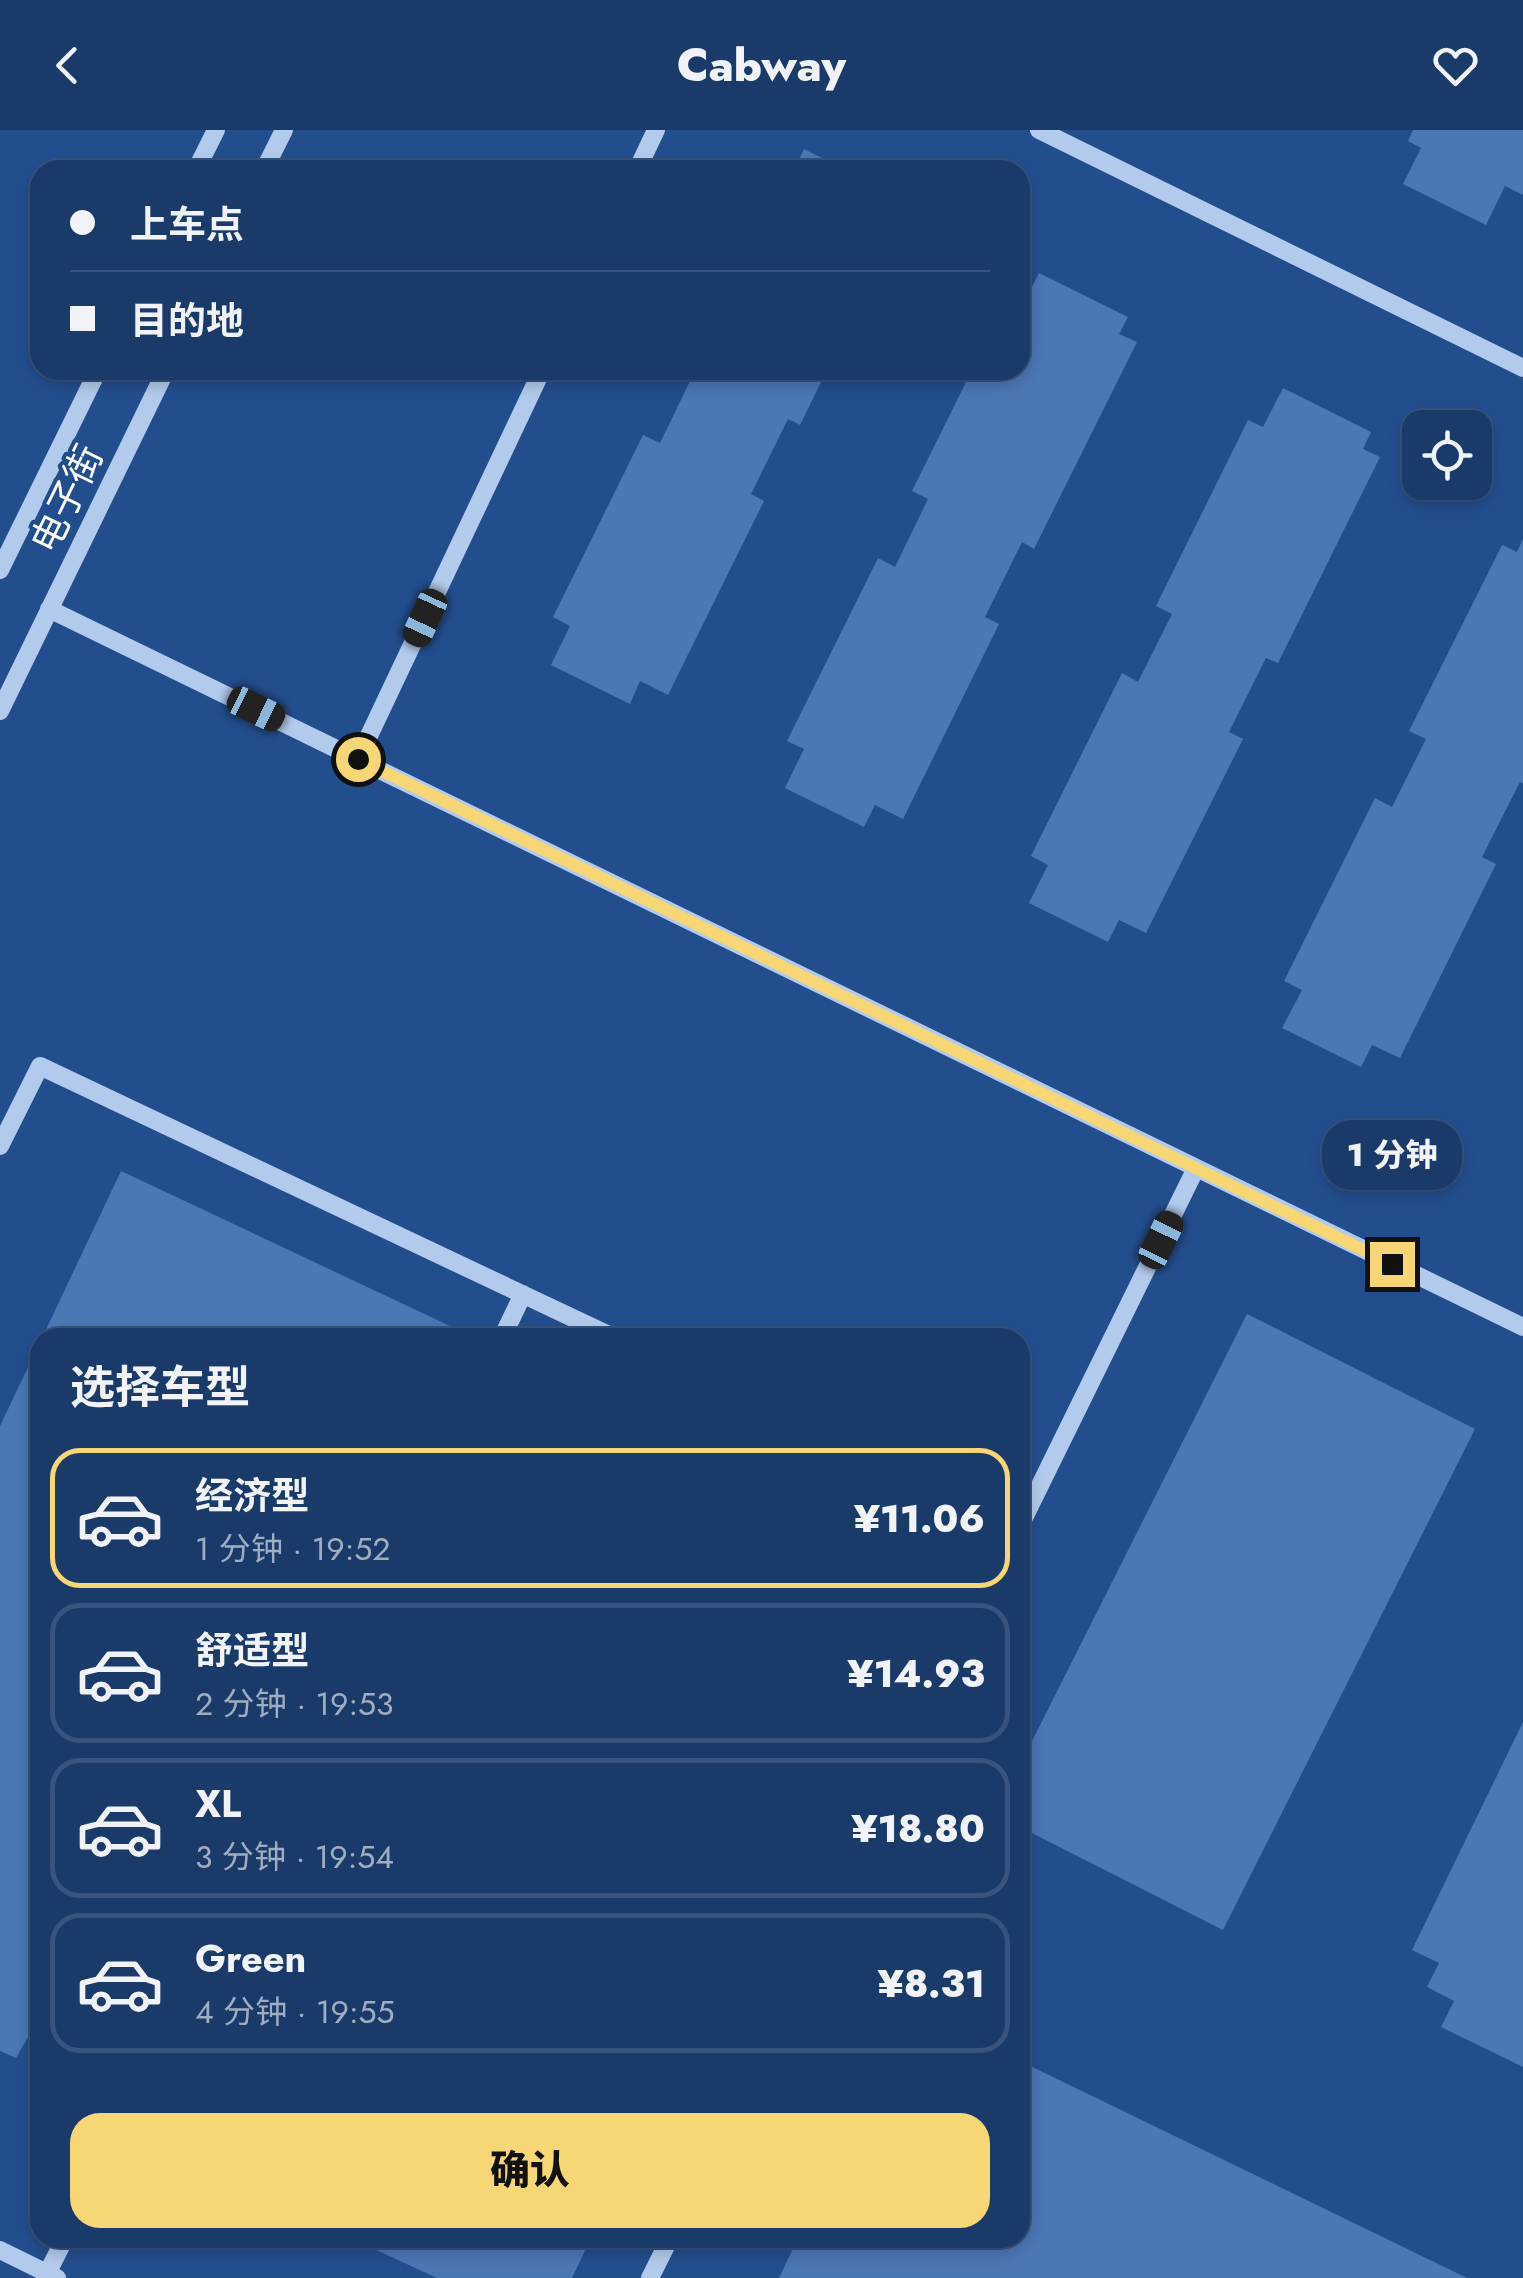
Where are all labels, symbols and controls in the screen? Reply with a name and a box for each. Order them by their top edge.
text: Cabway [677,33,846,98]
icon: back [40,38,95,93]
icon: heart [1428,38,1483,93]
text: 上车点 [130,197,244,252]
text: 目的地 [130,293,244,348]
map controls [1402,410,1492,500]
button: locate [1402,410,1492,500]
street label: 电子街 [17,435,116,562]
car [399,584,451,652]
car [222,682,290,736]
route start [336,737,381,782]
callout: 1 分钟 [1322,1119,1462,1189]
text: 1 分钟 [1347,1132,1437,1178]
car [1134,1206,1188,1274]
route end [1370,1242,1415,1287]
text: 选择车型 [70,1355,250,1420]
text: 经济型 [195,1468,309,1523]
icon: car [75,1473,165,1563]
text: ¥11.06 [854,1491,985,1546]
text: 1 分钟 · 19:52 [195,1526,391,1572]
text: 舒适型 [195,1623,309,1678]
icon: car [75,1628,165,1718]
text: ¥14.93 [847,1646,985,1701]
text: 2 分钟 · 19:53 [195,1681,394,1727]
text: XL [195,1776,241,1831]
icon: car [75,1783,165,1873]
text: ¥18.80 [851,1801,985,1856]
text: 3 分钟 · 19:54 [195,1834,394,1880]
text: Green [195,1931,306,1986]
icon: car [75,1938,165,2028]
text: ¥8.31 [877,1956,985,2011]
text: 4 分钟 · 19:55 [195,1989,395,2035]
button: 确认 [70,2113,990,2228]

